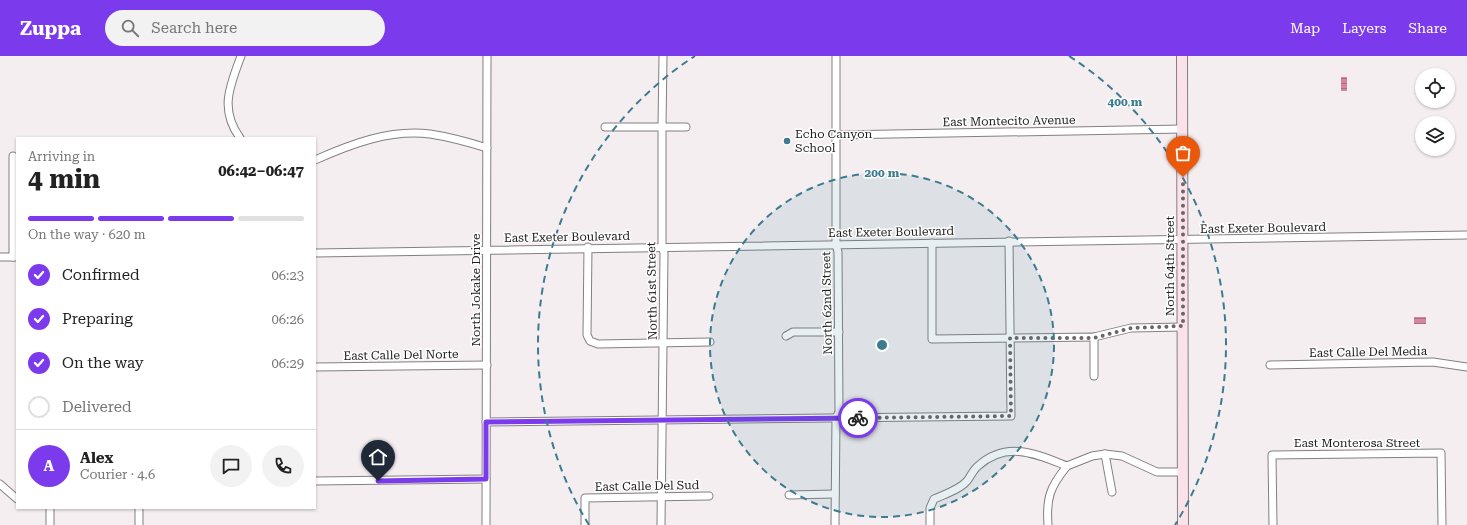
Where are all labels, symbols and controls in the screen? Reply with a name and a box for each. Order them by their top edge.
search box [105,10,385,46]
text: Zuppa [20,17,81,40]
icon: search [119,17,141,39]
text: Search here [151,19,237,37]
text: Map [1290,20,1320,36]
text: Layers [1342,20,1386,36]
text: Share [1408,20,1447,36]
map controls [1415,68,1455,156]
button: locate [1415,68,1455,108]
text: 400 m [1108,95,1143,109]
street label: East Montecito Avenue [942,113,1076,129]
button: layers [1415,116,1455,156]
place label: Echo Canyon School [795,127,873,155]
marker: Echo Canyon School [782,136,792,146]
pin [1166,136,1200,177]
icon: bag [1172,142,1194,164]
text: Arriving in [28,149,95,164]
text: 06:42–06:47 [218,162,304,180]
text: 4 min [28,164,100,194]
text: 200 m [865,166,900,180]
street label: North 64th Street [1163,215,1177,316]
street label: East Exeter Boulevard [1200,220,1327,236]
street label: East Exeter Boulevard [828,224,955,240]
text: On the way · 620 m [28,227,145,242]
street label: East Exeter Boulevard [504,229,631,245]
street label: North Jokake Drive [469,233,483,347]
street label: North 61st Street [644,241,660,340]
street label: North 62nd Street [819,251,835,355]
icon: check [28,264,50,286]
text: Confirmed [62,266,140,284]
text: 06:23 [272,268,304,283]
icon: check [28,308,50,330]
text: Preparing [62,310,133,328]
text: 06:26 [272,312,304,327]
centre of rings [875,338,889,352]
street label: East Calle Del Media [1309,344,1428,360]
street label: East Calle Del Norte [343,347,459,363]
icon: check [28,352,50,374]
text: On the way [62,354,144,372]
text: 06:29 [272,356,304,371]
text: Delivered [62,398,132,416]
courier [838,398,878,438]
icon: bike [847,407,869,429]
street label: East Monterosa Street [1294,436,1421,450]
pin [361,440,395,481]
button: chat [210,445,252,487]
button: phone [262,445,304,487]
icon: home [367,446,389,468]
text: Alex [80,449,113,467]
text: A [44,457,54,475]
text: Courier · 4.6 [80,467,155,482]
street label: East Calle Del Sud [594,478,700,494]

